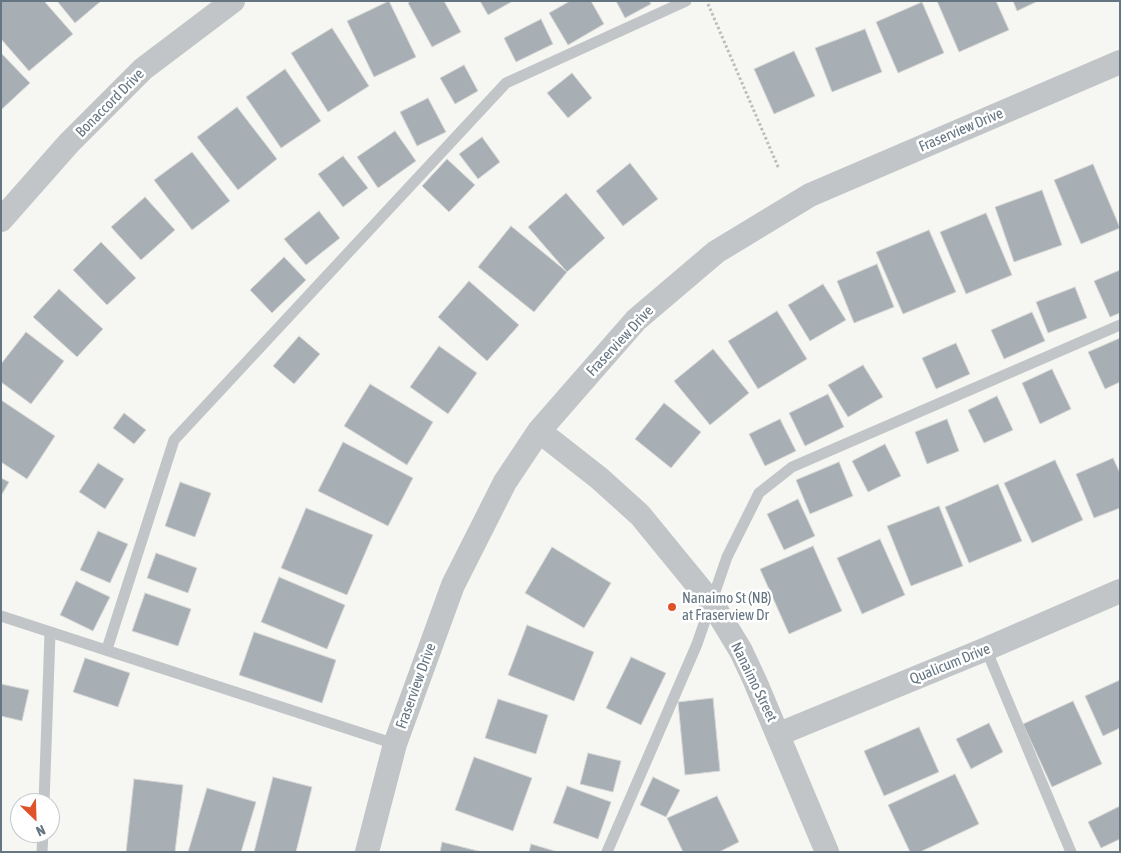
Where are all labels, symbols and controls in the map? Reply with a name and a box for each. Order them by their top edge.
street label: Bonaccord Drive [72,65,148,141]
street label: Fraserview Drive [916,104,1006,156]
street label: Fraserview Drive [583,302,657,380]
place label: Nanaimo St (NB) at Fraserview Dr [682,589,771,624]
marker: Nanaimo St (NB) at Fraserview Dr [666,601,678,613]
street label: Nanaimo Street [727,639,781,725]
street label: Qualicum Drive [907,640,993,688]
street label: Fraserview Drive [392,641,440,731]
north arrow [10,793,60,843]
text: N [34,822,48,840]

